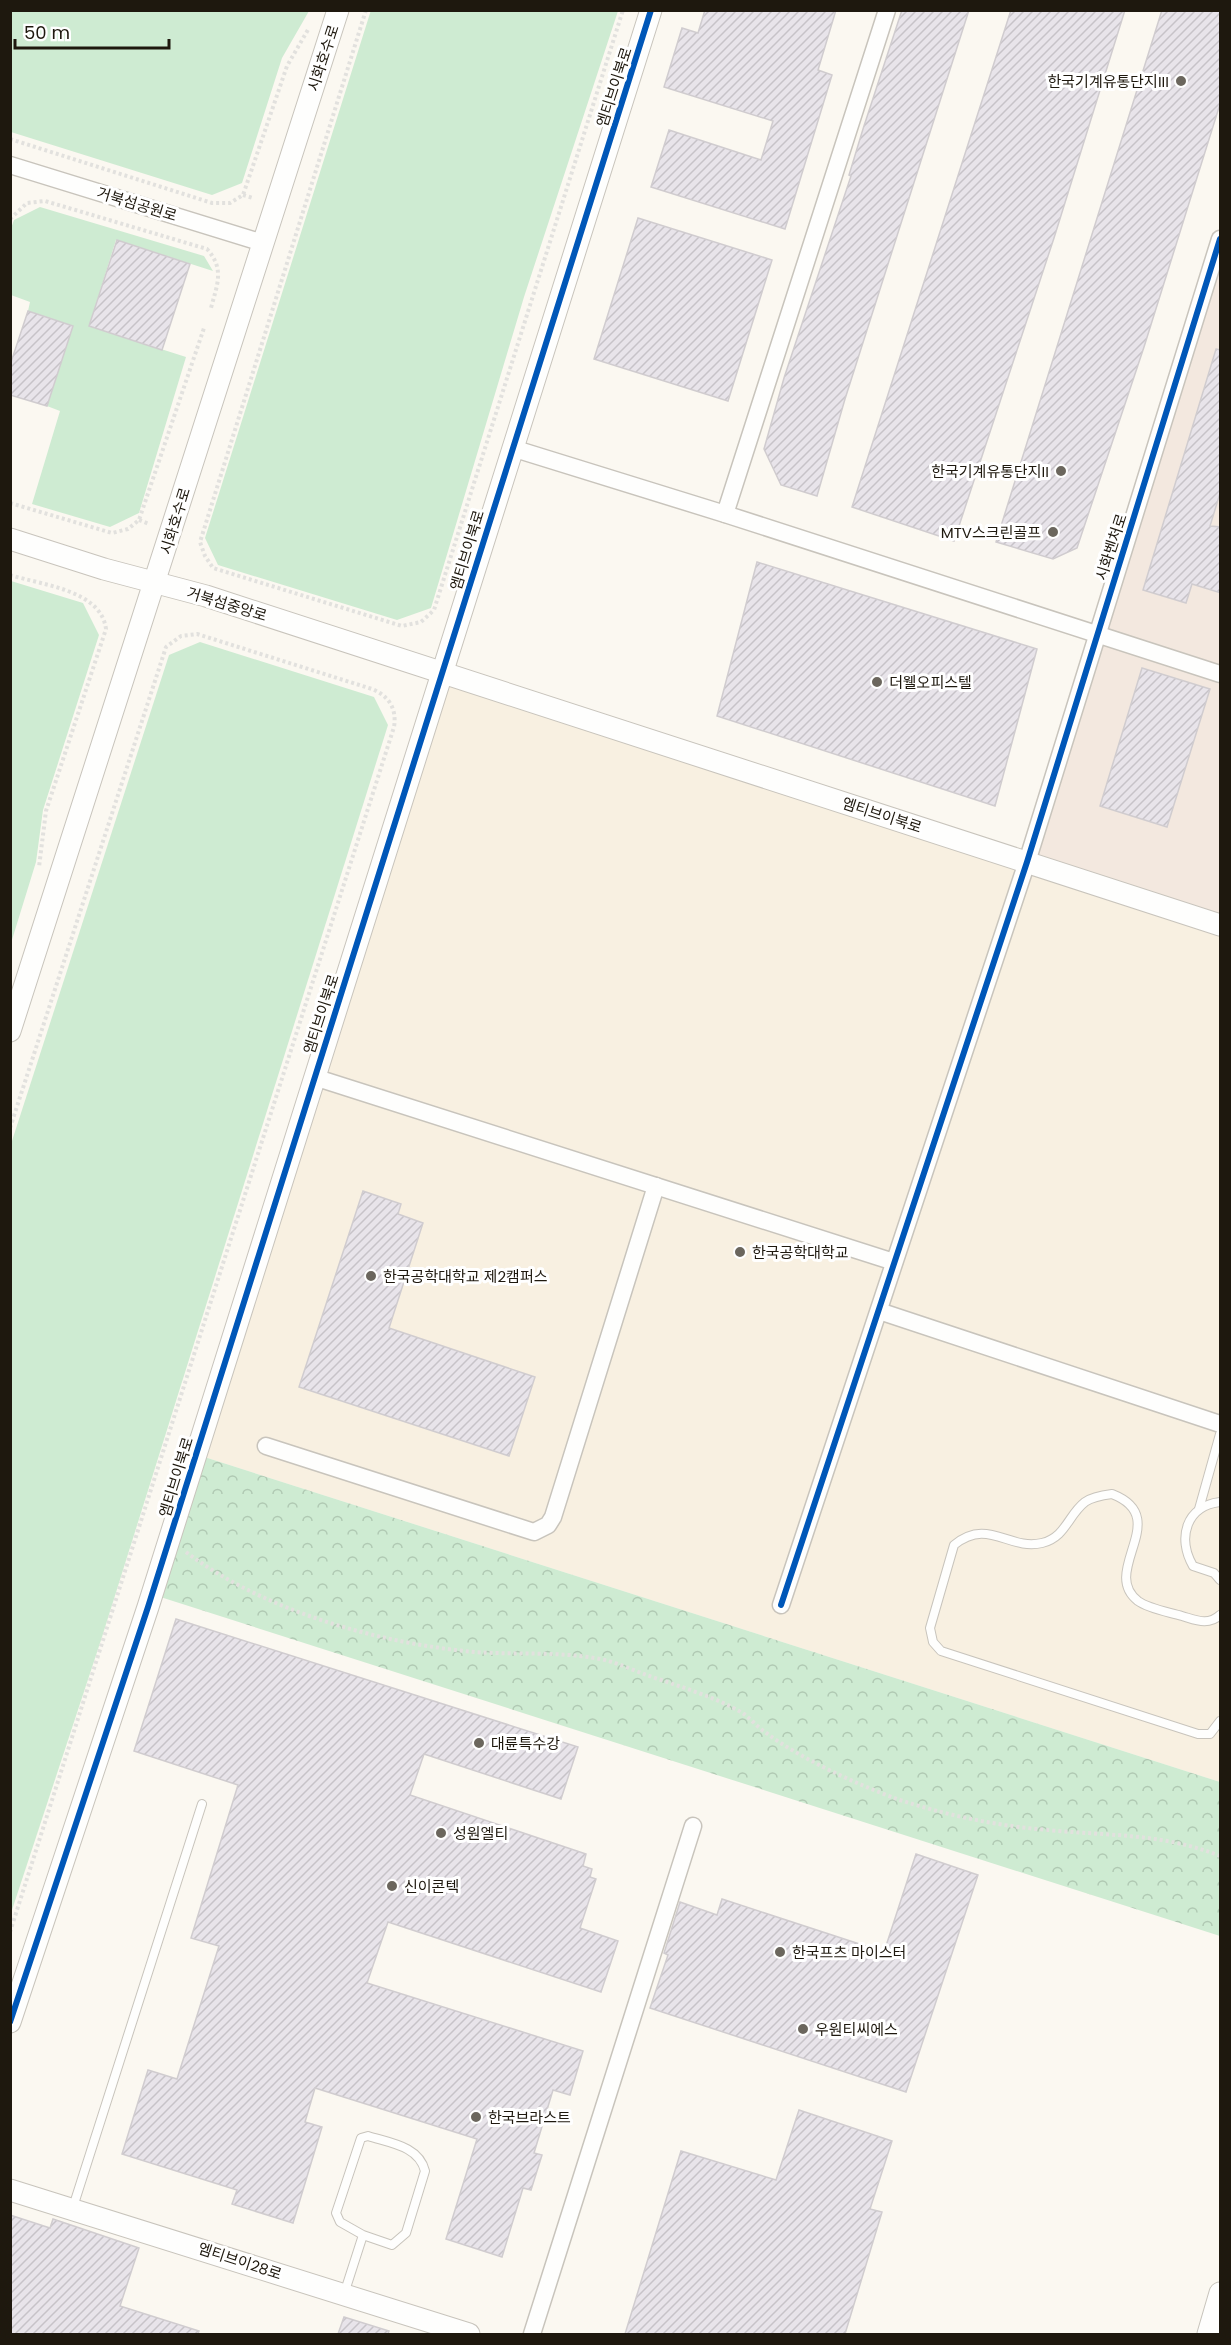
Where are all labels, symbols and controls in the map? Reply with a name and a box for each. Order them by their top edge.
scale bar [15,12,170,50]
text: 50 m [24,20,70,45]
street label: 시화호수로 [302,22,344,94]
street label: 엠티브이북로 [591,44,637,130]
place label: 한국기계유통단지III [1048,71,1169,92]
marker: 한국기계유통단지III [1174,74,1188,88]
street label: 거북섬공원로 [94,182,180,226]
place label: 한국기계유통단지II [931,461,1049,482]
marker: 한국기계유통단지II [1054,464,1068,478]
street label: 시화호수로 [155,485,195,557]
street label: 엠티브이북로 [445,507,489,593]
street label: 시화벤처로 [1090,511,1132,583]
place label: MTV스크린골프 [941,522,1041,543]
marker: MTV스크린골프 [1046,525,1060,539]
street label: 거북섬중앙로 [184,582,270,626]
place label: 더웰오피스텔 [889,672,972,693]
marker: 더웰오피스텔 [870,675,884,689]
street label: 엠티브이북로 [839,792,925,838]
street label: 엠티브이북로 [298,971,344,1057]
place label: 한국공학대학교 [752,1242,849,1263]
marker: 한국공학대학교 [733,1245,747,1259]
place label: 한국공학대학교 제2캠퍼스 [383,1266,548,1287]
marker: 한국공학대학교 제2캠퍼스 [364,1269,378,1283]
street label: 엠티브이북로 [154,1434,198,1520]
place label: 대륜특수강 [491,1733,560,1754]
marker: 대륜특수강 [472,1736,486,1750]
place label: 성원엘티 [453,1823,508,1844]
marker: 성원엘티 [434,1826,448,1840]
place label: 신이콘텍 [404,1876,459,1897]
marker: 신이콘텍 [385,1879,399,1893]
place label: 한국프츠 마이스터 [792,1942,906,1963]
marker: 한국프츠 마이스터 [773,1945,787,1959]
place label: 우원티씨에스 [815,2019,898,2040]
marker: 우원티씨에스 [796,2022,810,2036]
place label: 한국브라스트 [488,2107,571,2128]
marker: 한국브라스트 [469,2110,483,2124]
street label: 엠티브이28로 [195,2238,285,2284]

